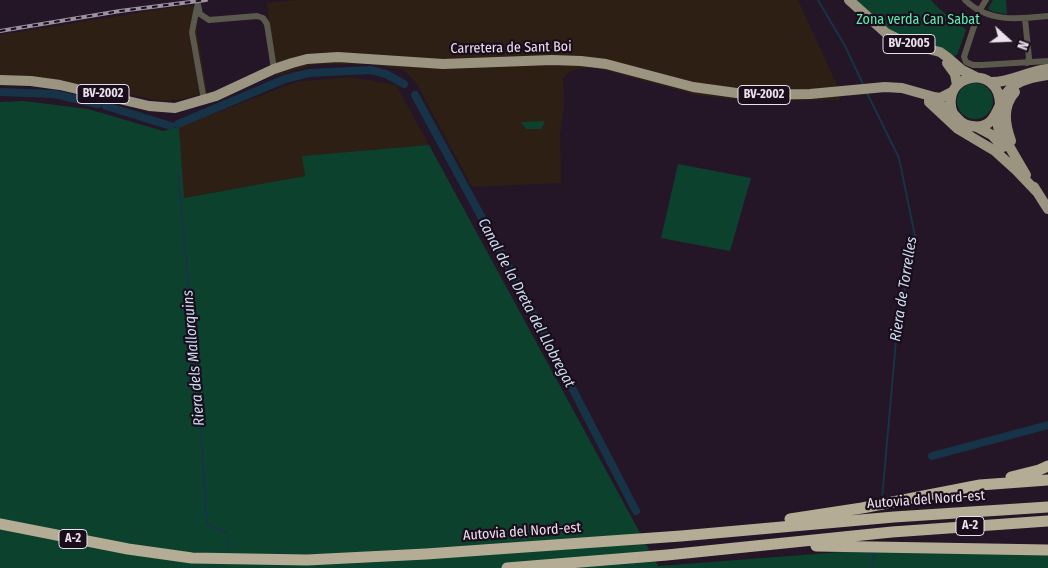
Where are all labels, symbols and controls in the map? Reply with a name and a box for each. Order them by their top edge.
park label: Zona verda Can Sabat [856,12,980,28]
north arrow [983,15,1033,65]
road number: BV-2005 [883,34,935,54]
text: N [1013,38,1032,52]
street label: Carretera de Sant Boi [450,39,572,57]
road number: BV-2002 [77,85,129,104]
road number: BV-2002 [738,86,790,104]
water label: Canal de la Dreta del Llobregat [474,215,578,391]
water label: Riera de Torrelles [887,235,921,343]
water label: Riera dels Mallorquins [179,289,209,427]
street label: Autovia del Nord-est [866,487,986,513]
road number: A-2 [956,516,984,536]
street label: Autovia del Nord-est [462,519,582,545]
road number: A-2 [59,530,87,548]

